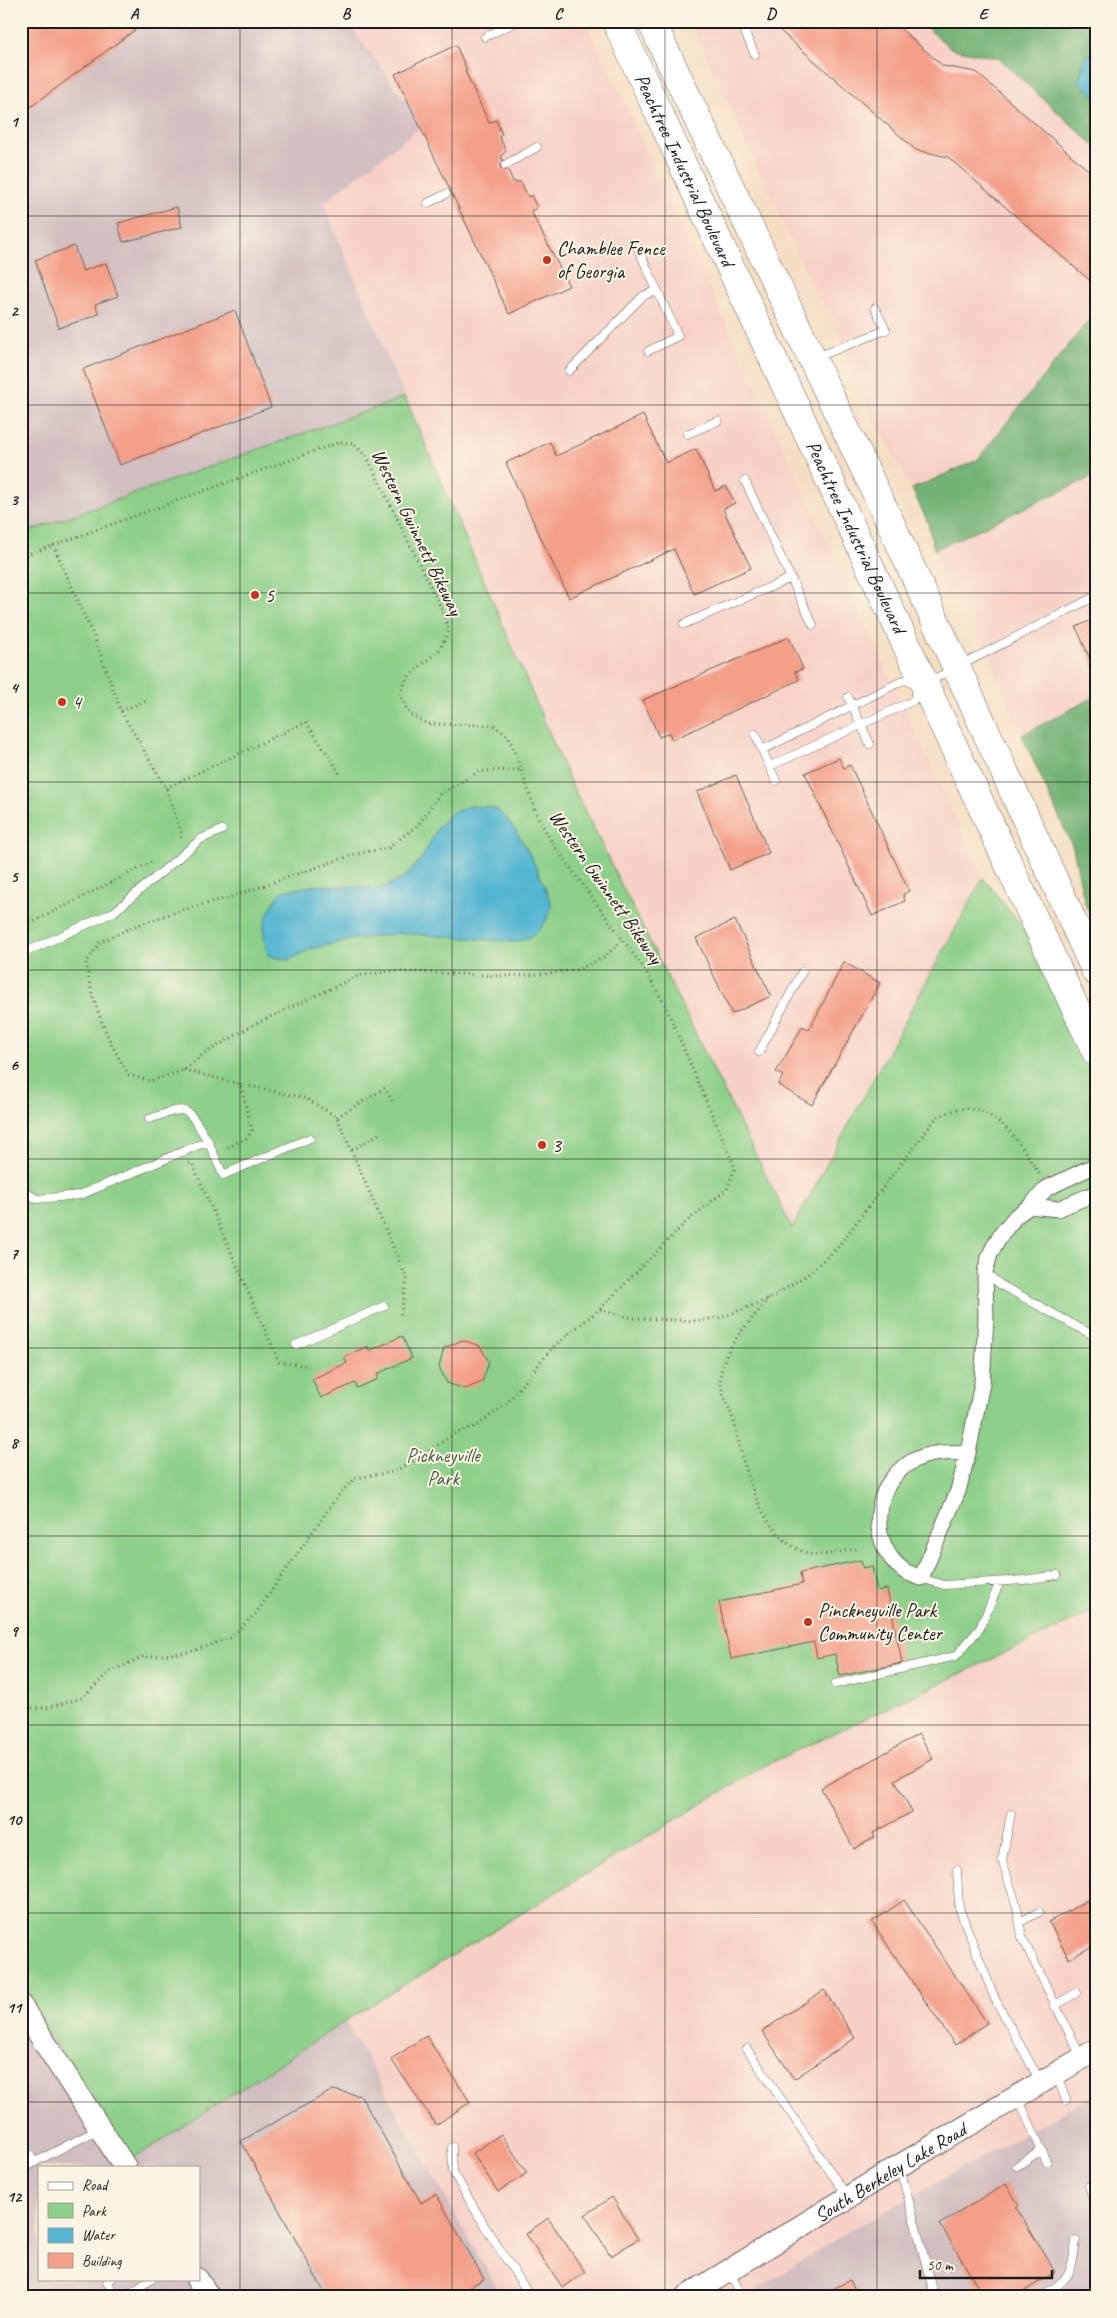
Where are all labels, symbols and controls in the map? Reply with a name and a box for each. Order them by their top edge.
text: A [130,4,140,24]
text: B [342,4,352,24]
text: C [554,4,564,24]
text: D [766,4,777,24]
text: E [979,4,990,24]
street label: Peachtree Industrial Boulevard [630,70,742,273]
text: 1 [10,112,19,132]
place label: Chamblee Fence of Georgia [557,236,666,284]
marker: Chamblee Fence of Georgia [541,254,553,266]
text: 2 [10,301,19,321]
street label: Peachtree Industrial Boulevard [801,436,914,640]
street label: Western Gwinnett Bikeway [366,445,469,621]
text: 3 [10,490,19,510]
place label: 5 [265,583,275,608]
marker: 5 [249,589,261,601]
text: 4 [10,678,19,698]
place label: 4 [72,690,83,715]
marker: 4 [56,696,68,708]
street label: Western Gwinnett Bikeway [543,805,670,971]
text: 5 [11,867,20,887]
text: 6 [10,1055,19,1075]
place label: 3 [552,1133,563,1158]
marker: 3 [536,1139,548,1151]
text: 7 [10,1244,19,1264]
text: 8 [10,1433,19,1453]
park label: Pickneyville Park [406,1443,481,1491]
place label: Pinckneyville Park Community Center [818,1598,943,1646]
marker: Pinckneyville Park Community Center [802,1616,814,1628]
text: 9 [10,1621,19,1641]
text: 10 [7,1810,23,1830]
text: 11 [7,1998,23,2018]
street label: South Berkeley Lake Road [809,2115,973,2228]
legend [38,2166,200,2280]
text: Road [82,2176,109,2195]
text: 12 [7,2187,23,2207]
text: Park [82,2202,107,2221]
text: Water [82,2226,116,2245]
scale bar [920,2248,1052,2280]
text: Building [82,2252,122,2271]
text: 50 m [927,2256,954,2275]

